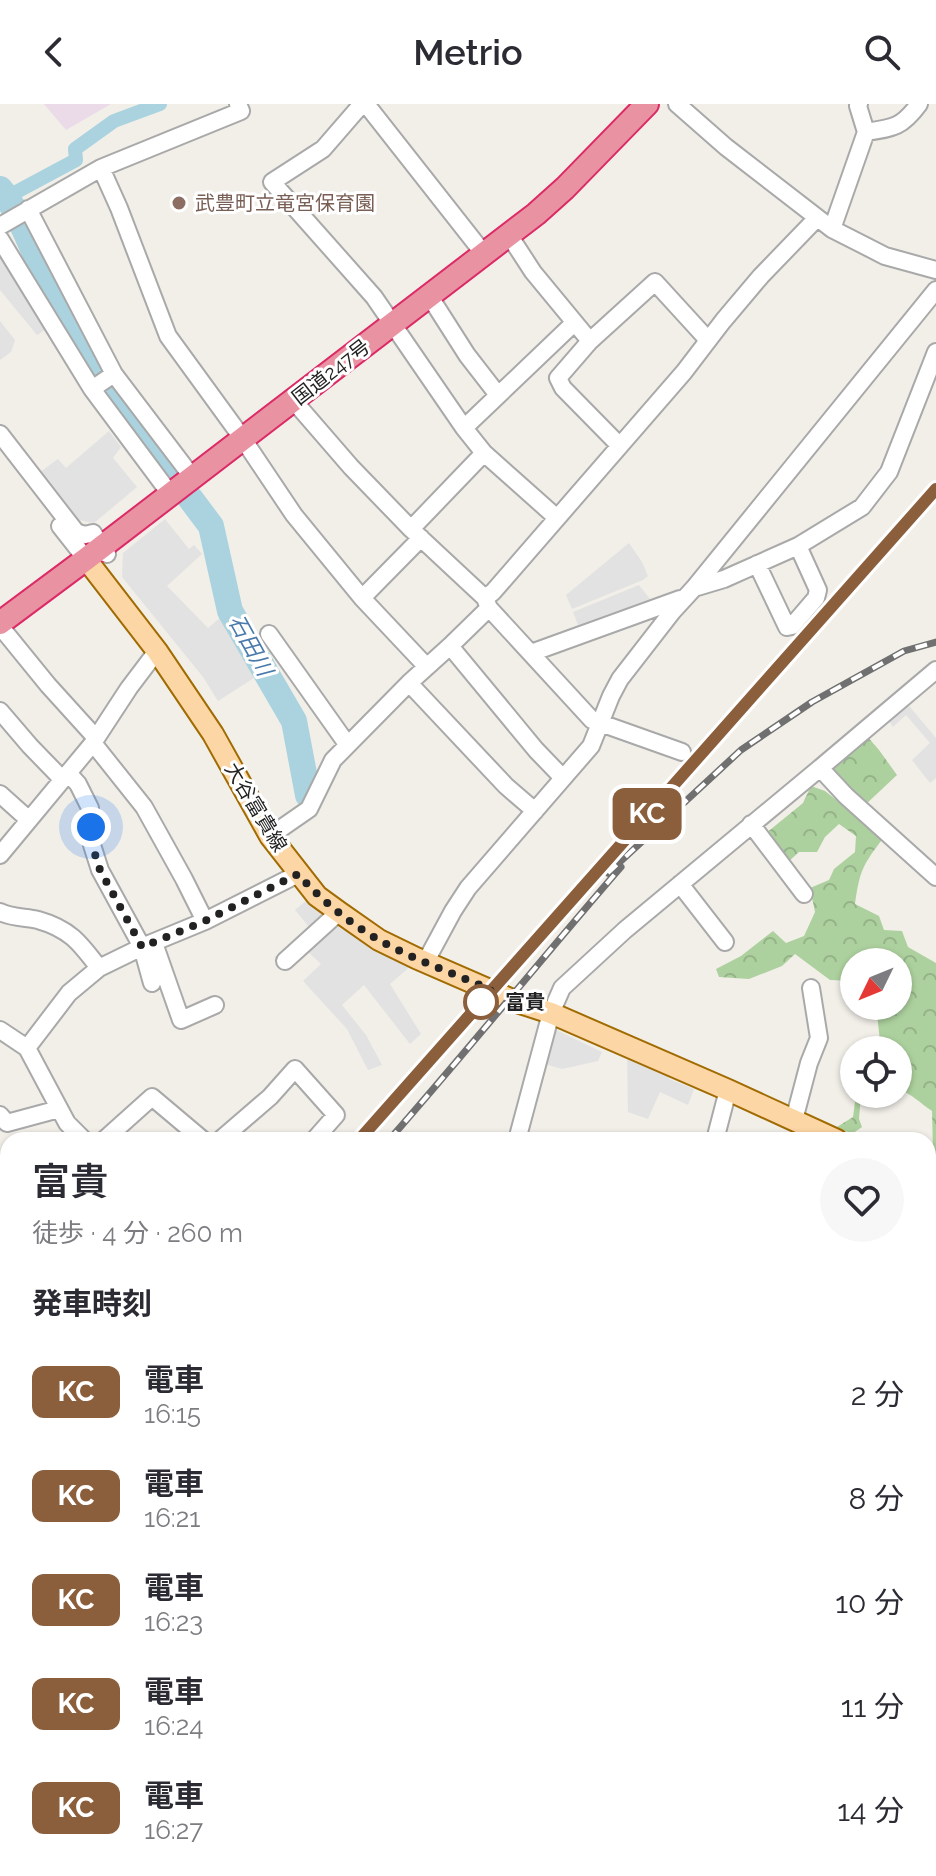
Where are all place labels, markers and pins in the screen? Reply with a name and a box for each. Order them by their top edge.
place label: 武豊町立竜宮保育園 [195,191,375,215]
marker: 武豊町立竜宮保育園 [170,194,188,212]
marker: 富貴 [464,985,498,1019]
place label: 富貴 [505,990,545,1014]

